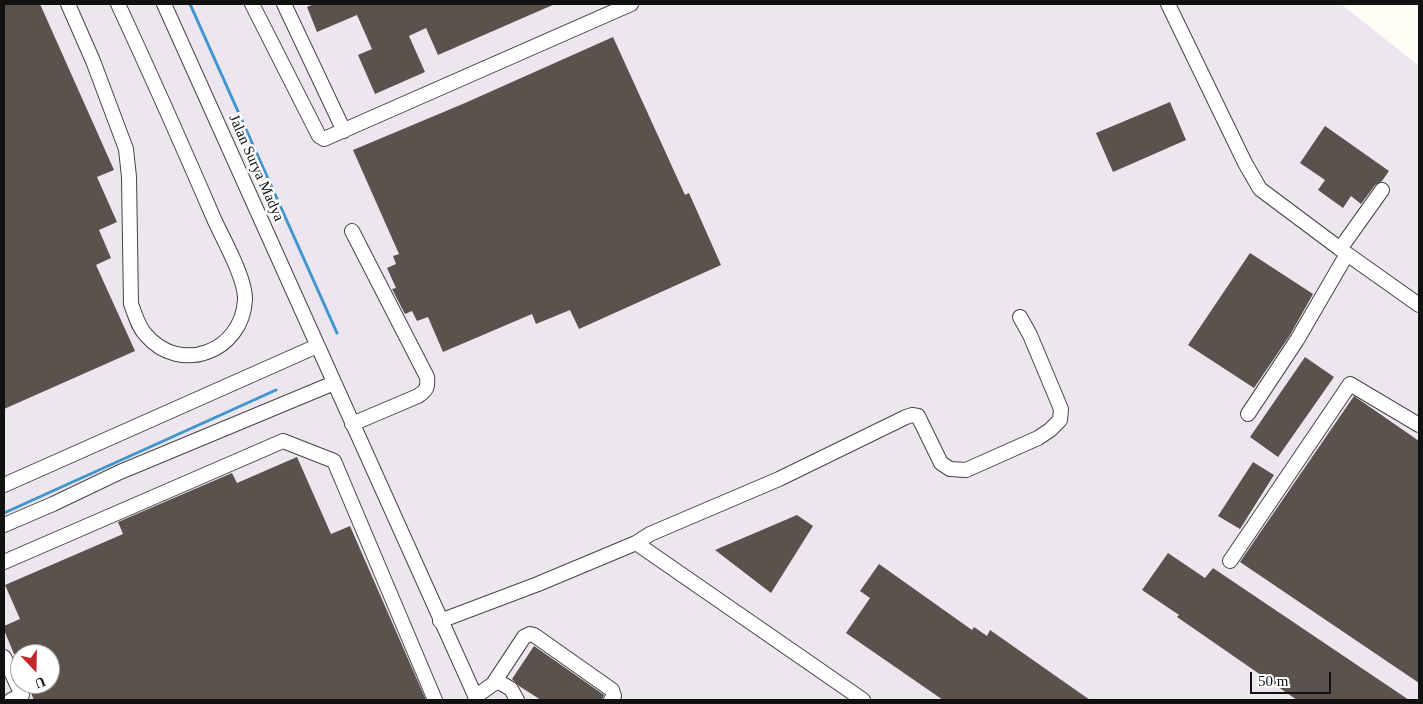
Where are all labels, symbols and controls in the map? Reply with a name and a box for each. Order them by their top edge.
street label: Jalan Surya Madya [224,112,288,224]
north arrow [10,644,60,694]
scale bar [1253,662,1334,694]
text: 50 m [1258,673,1288,689]
text: U [33,674,48,691]

